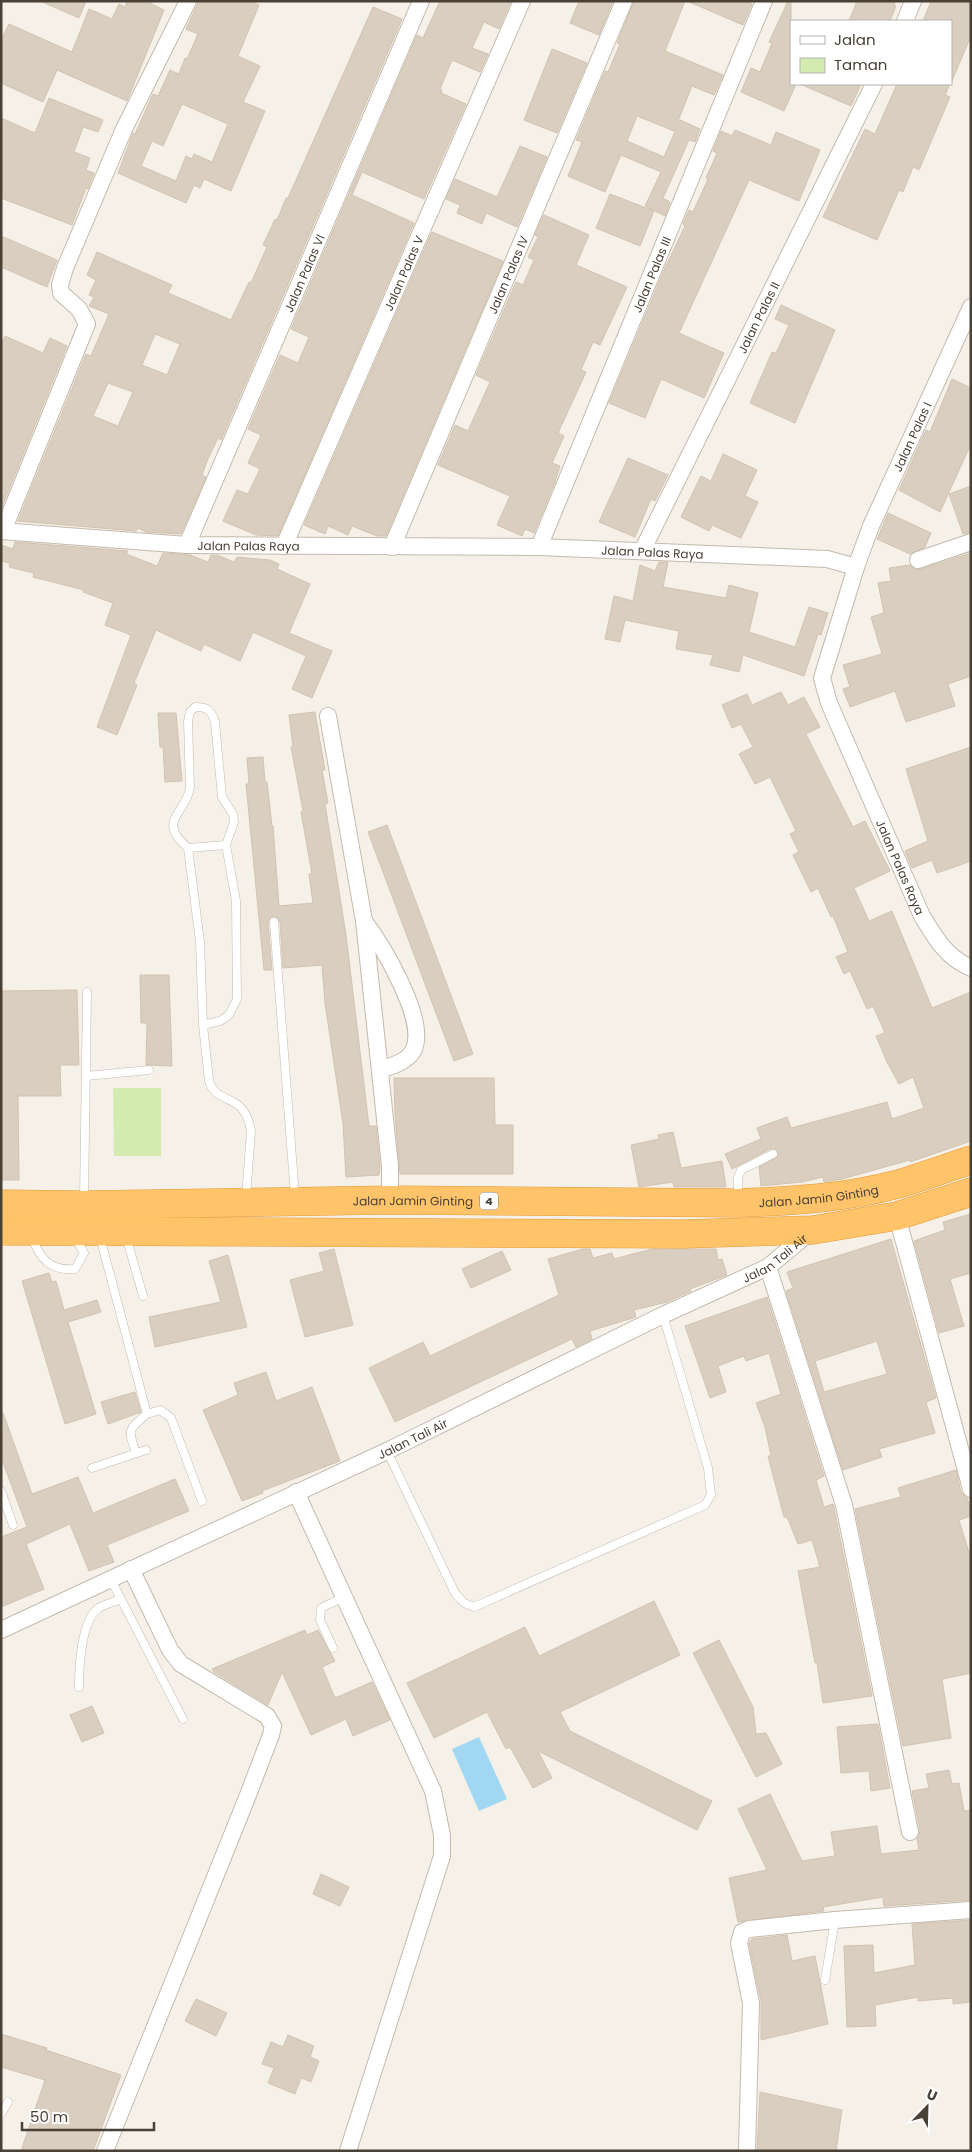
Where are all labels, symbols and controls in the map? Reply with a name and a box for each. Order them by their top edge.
legend [790,20,952,85]
text: Jalan [834,29,876,50]
text: Taman [834,54,887,75]
street label: Jalan Palas VI [280,231,328,315]
street label: Jalan Palas V [379,233,427,313]
street label: Jalan Palas IV [484,233,532,316]
street label: Jalan Palas III [628,234,675,315]
street label: Jalan Palas II [733,278,783,356]
street label: Jalan Palas I [889,399,935,474]
street label: Jalan Palas Raya [197,537,300,554]
street label: Jalan Palas Raya [601,541,704,562]
street label: Jalan Palas Raya [872,817,929,917]
street label: Jalan Jamin Ginting [758,1180,880,1211]
street label: Jalan Jamin Ginting [353,1191,473,1209]
road number: 4 [480,1192,498,1210]
street label: Jalan Tali Air [739,1229,811,1286]
street label: Jalan Tali Air [375,1414,451,1463]
north arrow [902,2082,952,2132]
text: U [924,2084,941,2106]
scale bar [22,2100,155,2132]
text: 50 m [30,2106,68,2127]

